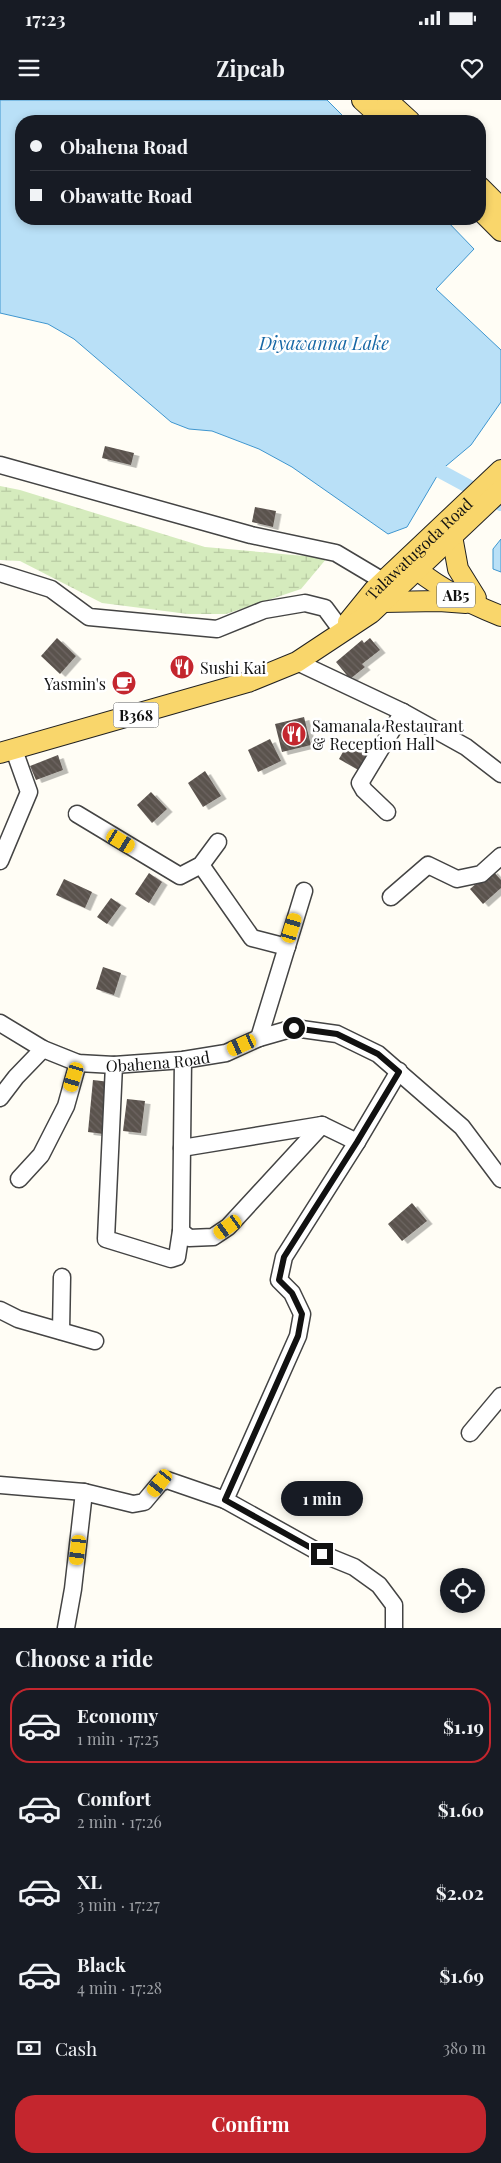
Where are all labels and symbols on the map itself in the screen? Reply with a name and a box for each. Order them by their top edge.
water label: Diyawanna Lake [258,331,389,355]
street label: Talawatugoda Road [360,493,476,604]
road number: AB5 [437,582,475,608]
restaurant icon: Sushi Kai [169,654,195,680]
place label: Sushi Kai [200,657,267,678]
cafe icon: Yasmin's [111,670,137,696]
place label: Yasmin's [43,673,106,694]
road number: B368 [114,702,158,728]
place label: Samanala Restaurant & Reception Hall [312,715,464,754]
restaurant icon: Samanala Restaurant & Reception Hall [281,721,307,747]
car [104,827,137,855]
car [280,911,303,945]
route start [283,1017,305,1039]
car [225,1032,258,1058]
street label: Obahena Road [105,1045,211,1076]
car [62,1060,85,1094]
car [211,1212,244,1242]
car [144,1467,175,1499]
callout: 1 min [281,1482,363,1516]
car [68,1534,87,1566]
route end [311,1543,333,1565]

